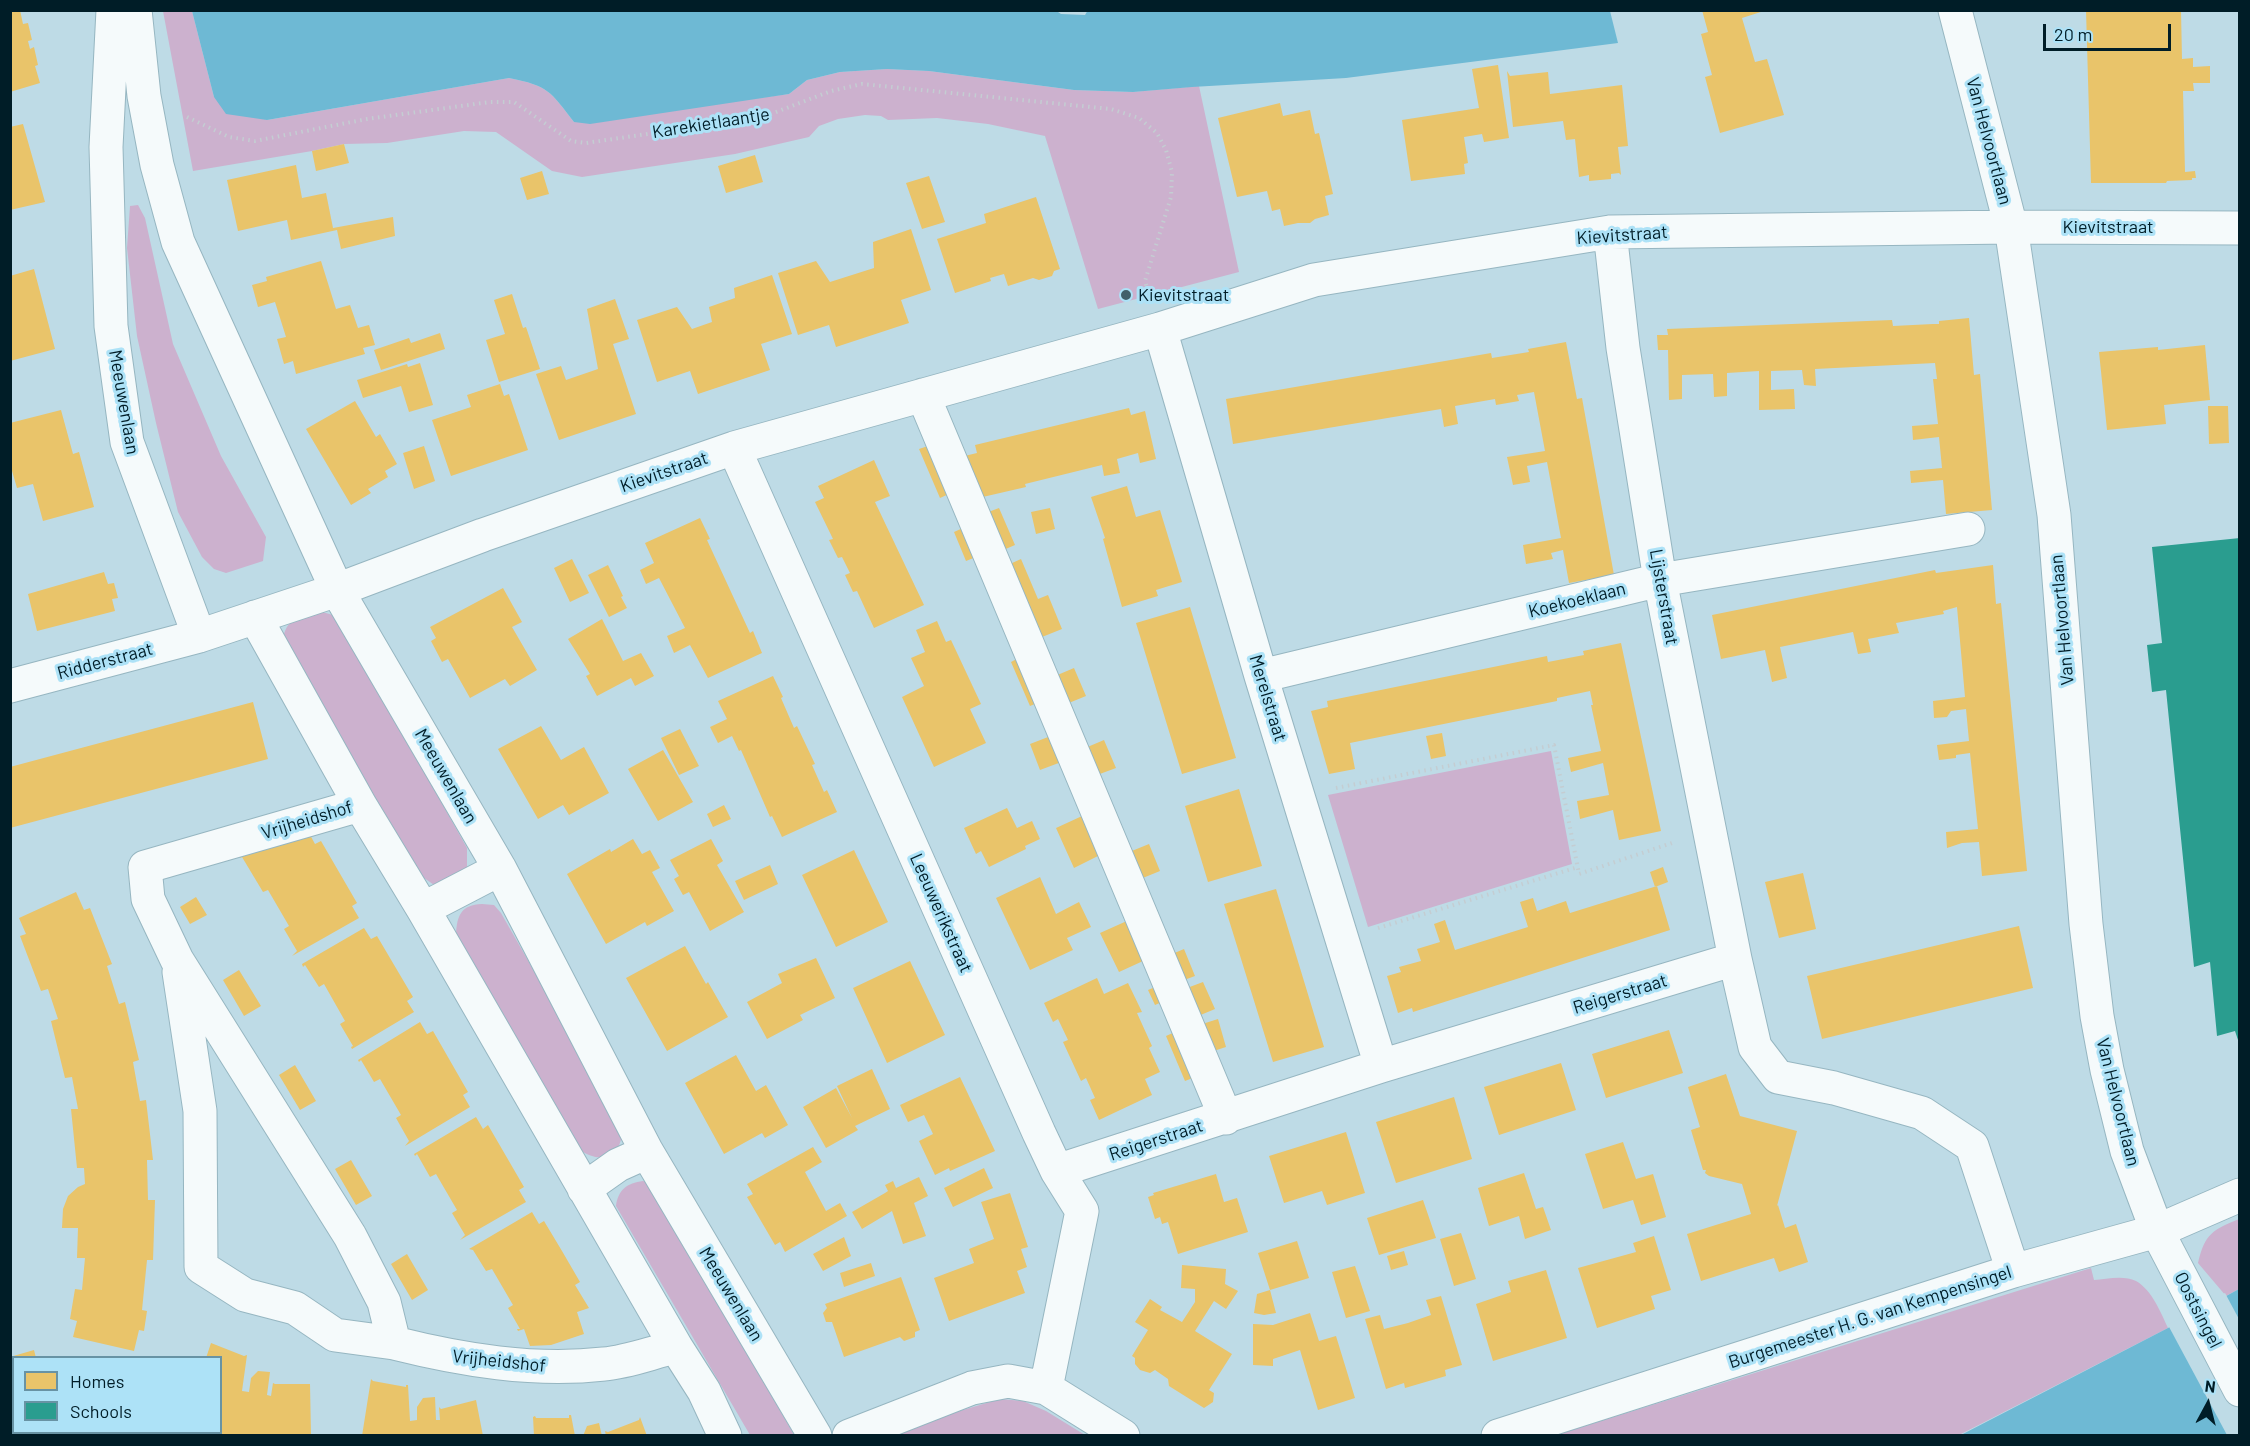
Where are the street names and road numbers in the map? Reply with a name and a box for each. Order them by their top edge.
street label: Van Helvoortlaan [1962,75,2016,207]
street label: Karekietlaantje [651,103,771,143]
street label: Kievitstraat [2062,216,2154,238]
street label: Kievitstraat [1576,221,1668,249]
street label: Meeuwenlaan [104,348,144,456]
street label: Kievitstraat [617,447,711,497]
street label: Lijsterstraat [1645,547,1683,647]
street label: Van Helvoortlaan [2046,554,2078,686]
street label: Koekoeklaan [1526,577,1628,623]
street label: Ridderstraat [55,638,155,684]
street label: Merelstraat [1245,652,1291,744]
street label: Meeuwenlaan [410,725,482,827]
street label: Vrijheidshof [259,796,355,844]
street label: Leeuwerikstraat [905,850,977,976]
street label: Reigerstraat [1570,969,1670,1019]
street label: Van Helvoortlaan [2092,1036,2144,1168]
street label: Reigerstraat [1106,1115,1206,1165]
street label: Meeuwenlaan [694,1243,768,1345]
street label: Burgemeester H. G. van Kempensingel [1726,1261,2014,1373]
street label: Oostsingel [2170,1268,2226,1352]
street label: Vrijheidshof [451,1345,547,1377]

